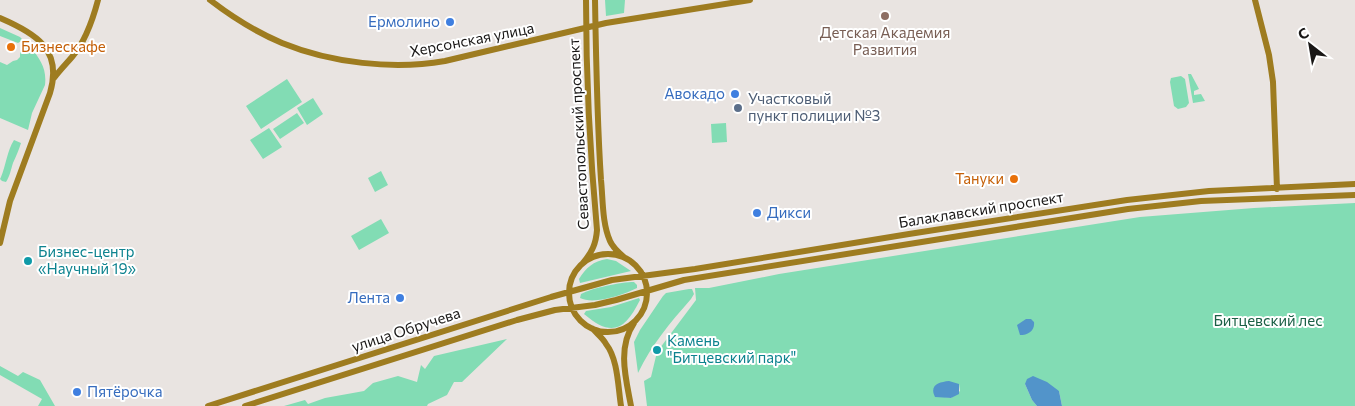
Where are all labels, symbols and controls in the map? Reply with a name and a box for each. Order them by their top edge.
marker: Детская Академия Развития [879,10,891,22]
place label: Ермолино [368,12,440,30]
marker: Ермолино [444,16,456,28]
street label: Херсонская улица [408,18,535,60]
north arrow [1285,20,1335,70]
place label: Детская Академия Развития [820,23,950,58]
text: С [1295,24,1312,43]
place label: Бизнескафе [21,37,106,55]
street label: Севастопольский проспект [564,38,592,230]
marker: Бизнескафе [5,41,17,53]
place label: Авокадо [664,84,725,102]
marker: Авокадо [729,88,741,100]
place label: Участковый пункт полиции №3 [748,89,880,124]
marker: Участковый пункт полиции №3 [732,102,744,114]
place label: Тануки [955,169,1004,187]
marker: Тануки [1008,173,1020,185]
street label: Балаклавский проспект [897,187,1065,231]
place label: Дикси [767,203,811,221]
marker: Дикси [751,207,763,219]
place label: Бизнес-центр «Научный 19» [38,242,137,277]
marker: Бизнес-центр «Научный 19» [22,255,34,267]
place label: Лента [347,288,390,306]
marker: Лента [394,292,406,304]
street label: улица Обручева [349,303,462,355]
park label: Битцевский лес [1213,311,1323,329]
place label: Камень "Битцевский парк" [667,331,796,366]
marker: Камень "Битцевский парк" [651,344,663,356]
place label: Пятёрочка [87,382,162,400]
marker: Пятёрочка [71,386,83,398]

